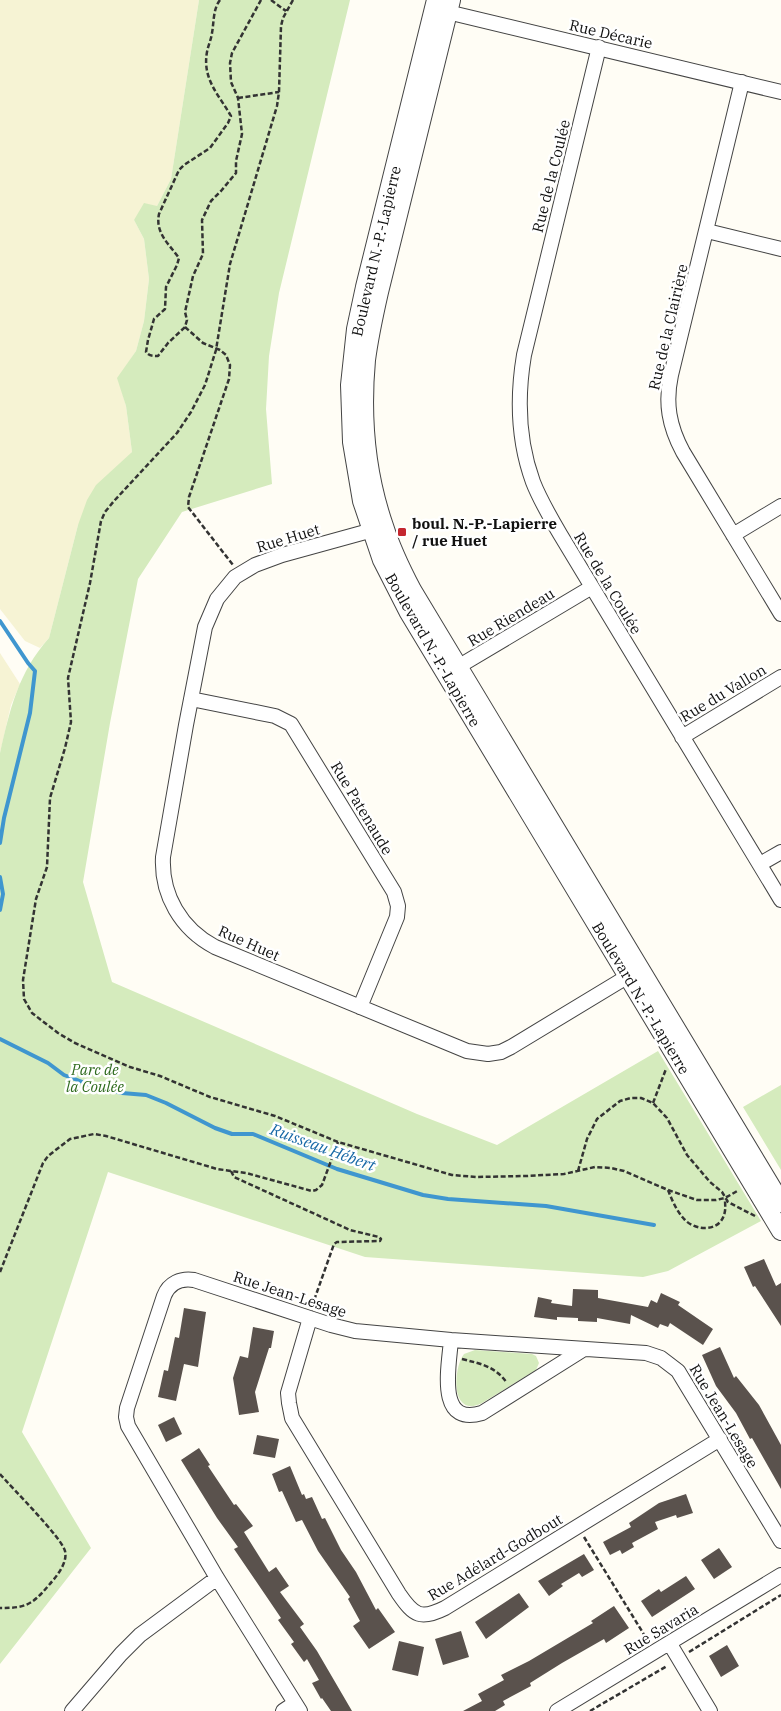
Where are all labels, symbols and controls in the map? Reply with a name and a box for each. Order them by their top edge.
street label: Rue Décarie [568,15,654,53]
street label: Rue de la Coulée [528,118,574,234]
street label: Boulevard N.-P.-Lapierre [347,164,405,338]
street label: Rue de la Clairière [644,262,692,392]
place label: boul. N.-P.-Lapierre / rue Huet [412,514,557,550]
street label: Rue Huet [254,519,322,557]
marker: boul. N.-P.-Lapierre / rue Huet [396,526,408,538]
street label: Rue de la Coulée [570,529,646,637]
street label: Boulevard N.-P.-Lapierre [381,570,485,730]
street label: Rue Riendeau [464,584,558,650]
street label: Rue du Vallon [677,660,770,726]
street label: Rue Patenaude [327,758,397,858]
street label: Boulevard N.-P.-Lapierre [588,918,694,1078]
street label: Rue Huet [215,921,283,965]
park label: Parc de la Coulée [66,1060,124,1096]
water label: Ruisseau Hébert [267,1118,379,1176]
street label: Rue Jean-Lesage [231,1267,349,1321]
street label: Rue Jean-Lesage [686,1361,762,1471]
street label: Rue Adélard-Godbout [424,1509,566,1605]
street label: Rue Savaria [620,1599,702,1659]

